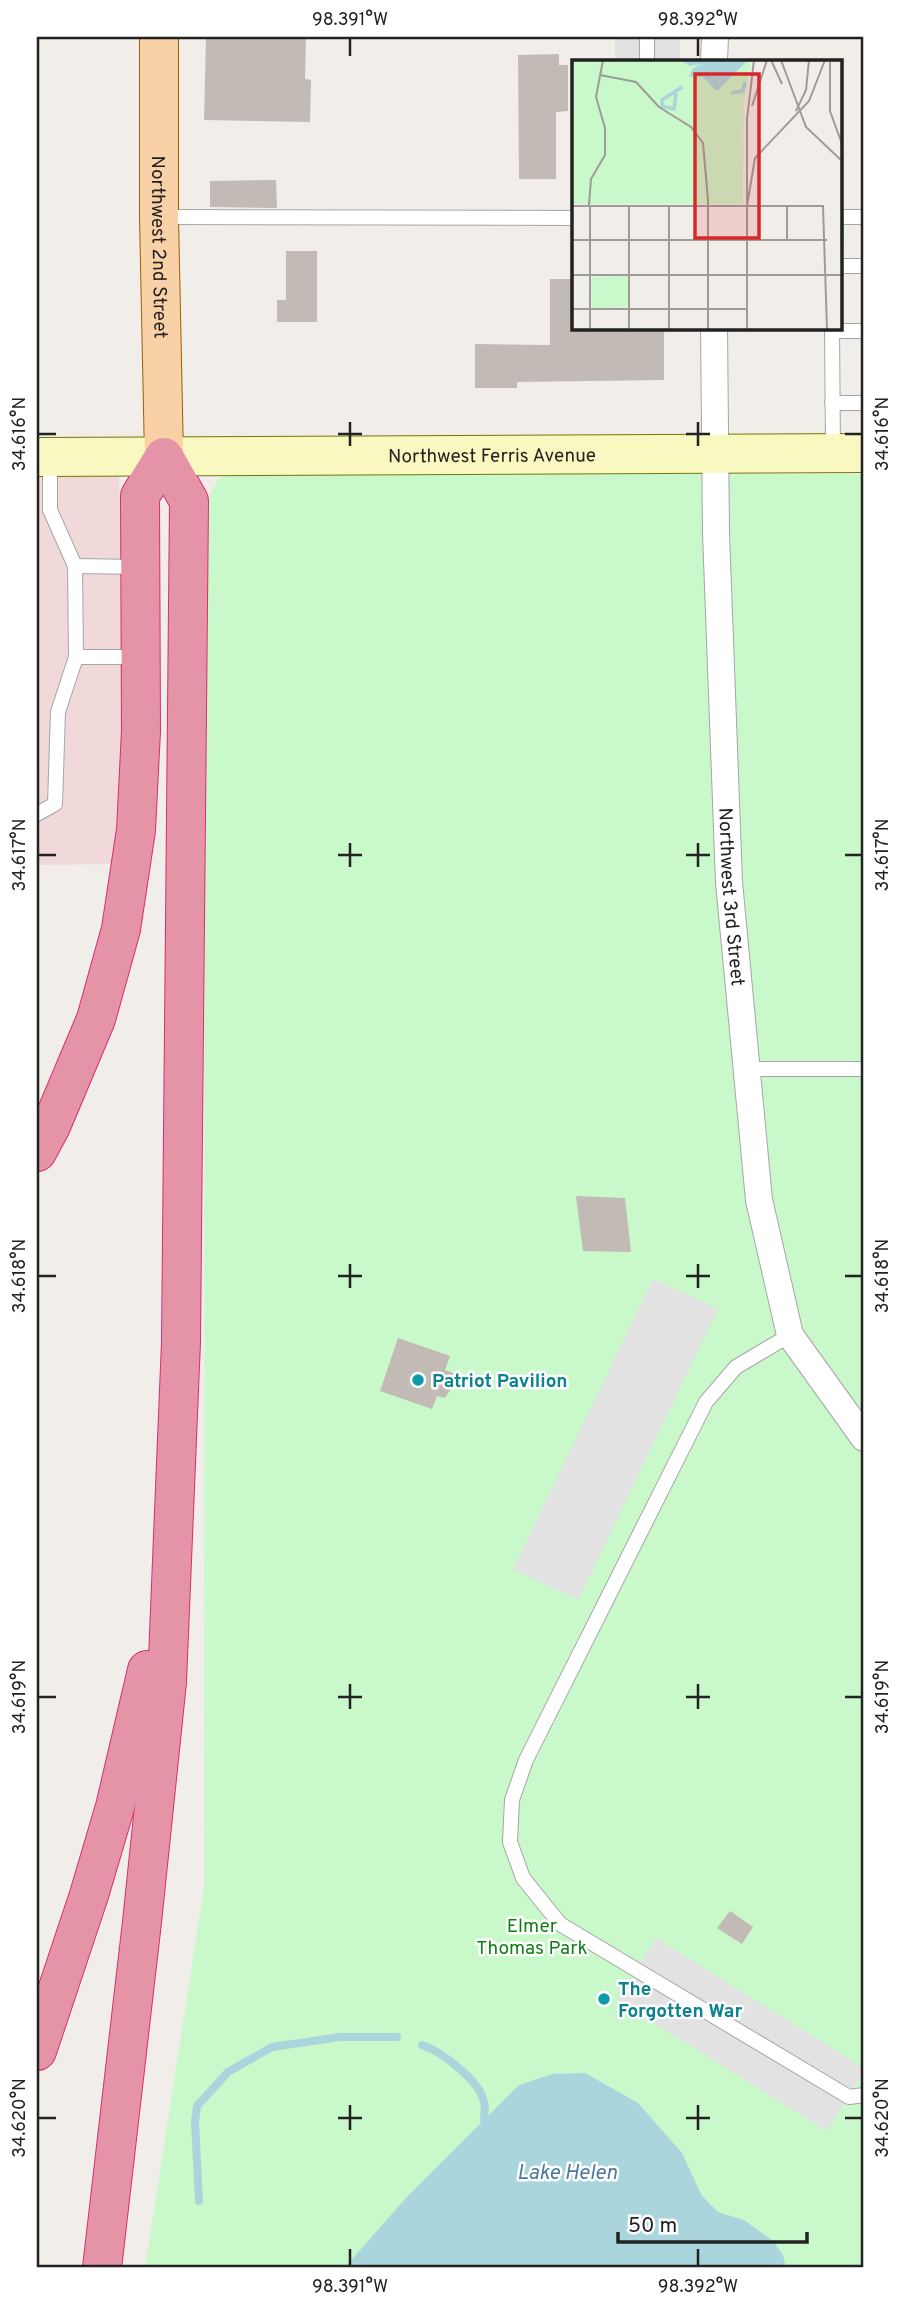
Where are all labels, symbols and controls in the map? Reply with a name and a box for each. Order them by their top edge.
text: 98.391°W [312,9,388,32]
text: 98.392°W [658,9,738,32]
inset map [572,60,842,329]
street label: Northwest 2nd Street [145,155,172,339]
text: 34.616°N [9,397,32,471]
text: 34.616°N [872,397,895,471]
street label: Northwest Ferris Avenue [388,444,596,469]
street label: Northwest 3rd Street [712,807,749,987]
text: 34.617°N [9,819,32,891]
text: 34.617°N [872,819,895,891]
text: 34.618°N [9,1239,32,1313]
text: 34.618°N [872,1239,895,1313]
place label: Patriot Pavilion [432,1370,568,1394]
marker: Patriot Pavilion [410,1372,426,1388]
text: 34.619°N [9,1660,32,1734]
text: 34.619°N [872,1660,895,1734]
park label: Elmer Thomas Park [476,1915,588,1961]
place label: The Forgotten War [618,1978,743,2024]
marker: The Forgotten War [596,1991,612,2007]
text: 34.620°N [9,2078,32,2158]
text: 34.620°N [872,2078,895,2158]
water label: Lake Helen [517,2160,618,2187]
scale bar [618,2200,806,2244]
text: 50 m [628,2213,677,2240]
text: 98.391°W [312,2276,388,2299]
text: 98.392°W [658,2276,738,2299]

